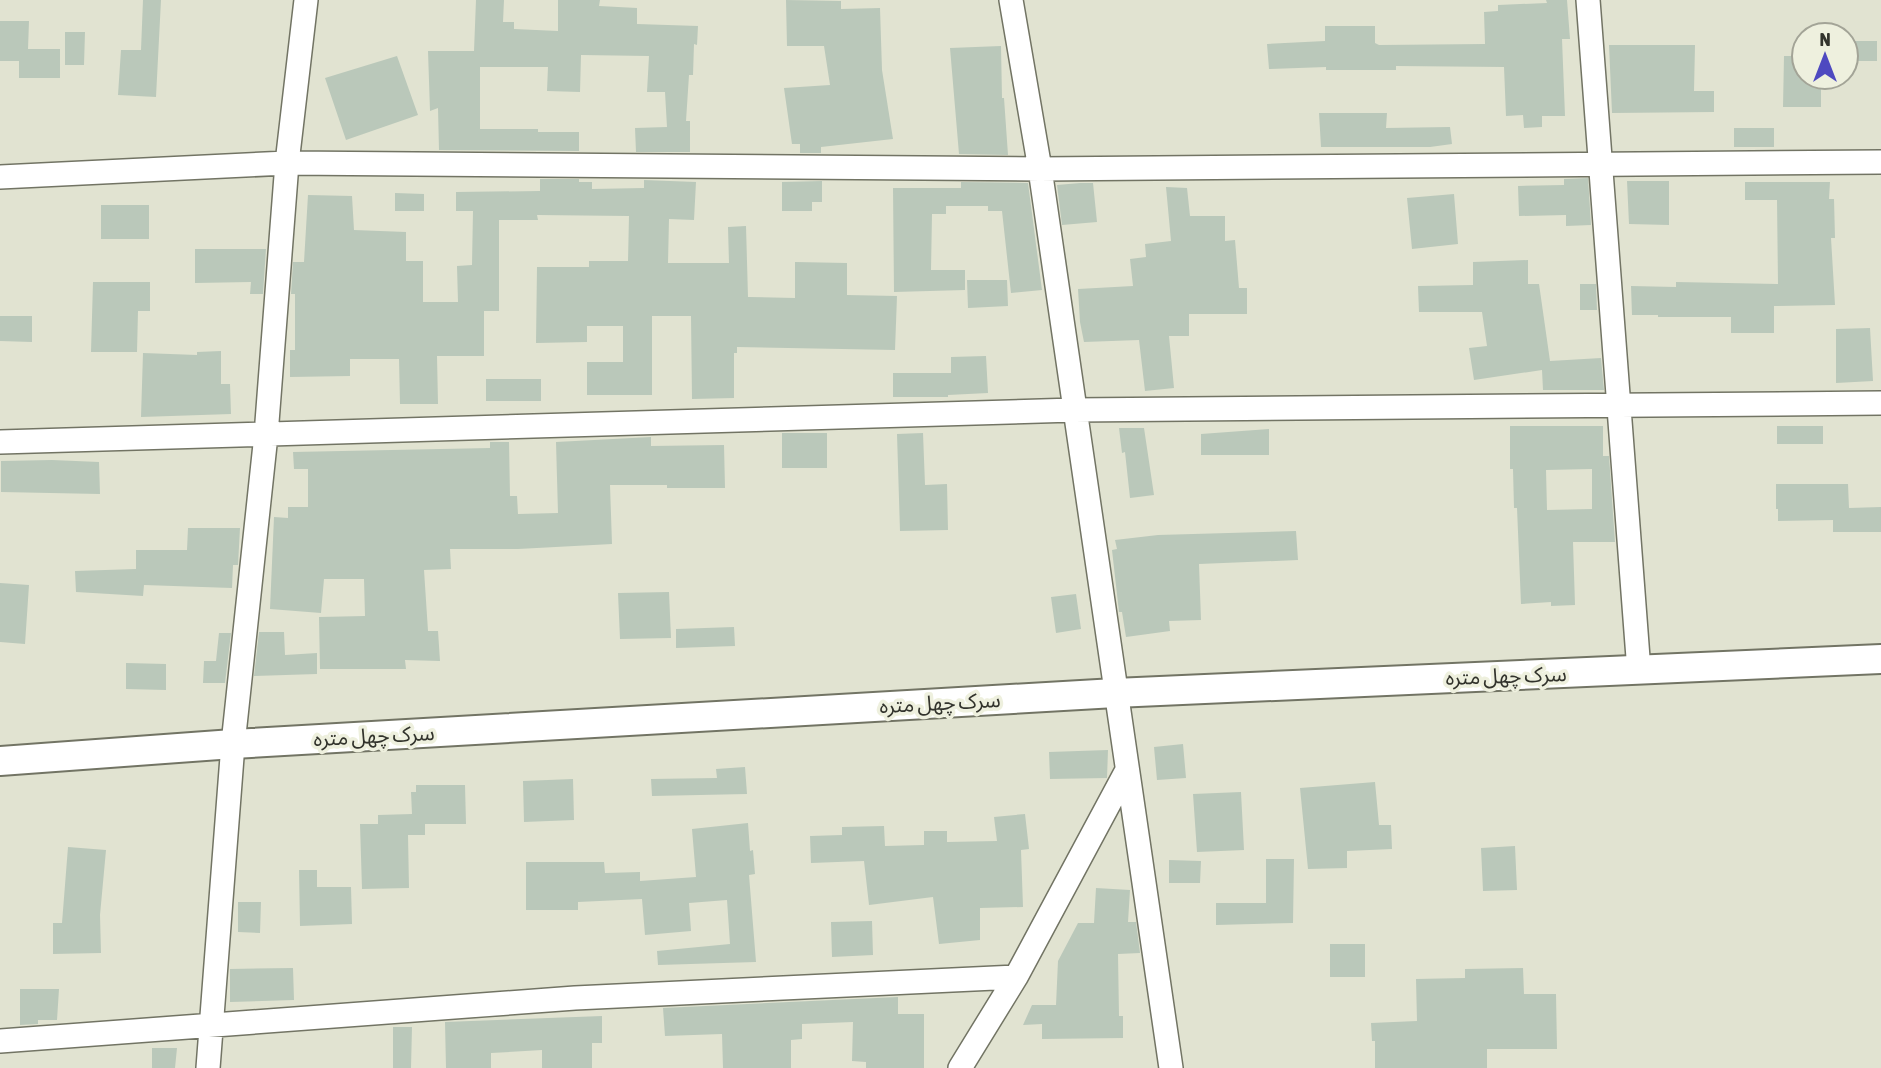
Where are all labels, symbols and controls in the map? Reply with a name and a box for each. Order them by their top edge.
north arrow [1790,21,1860,91]
text: N [1819,28,1831,50]
street label: سرک چهل متره [1445,661,1567,691]
street label: سرک چهل متره [879,687,1001,719]
street label: سرک چهل متره [313,720,435,752]

